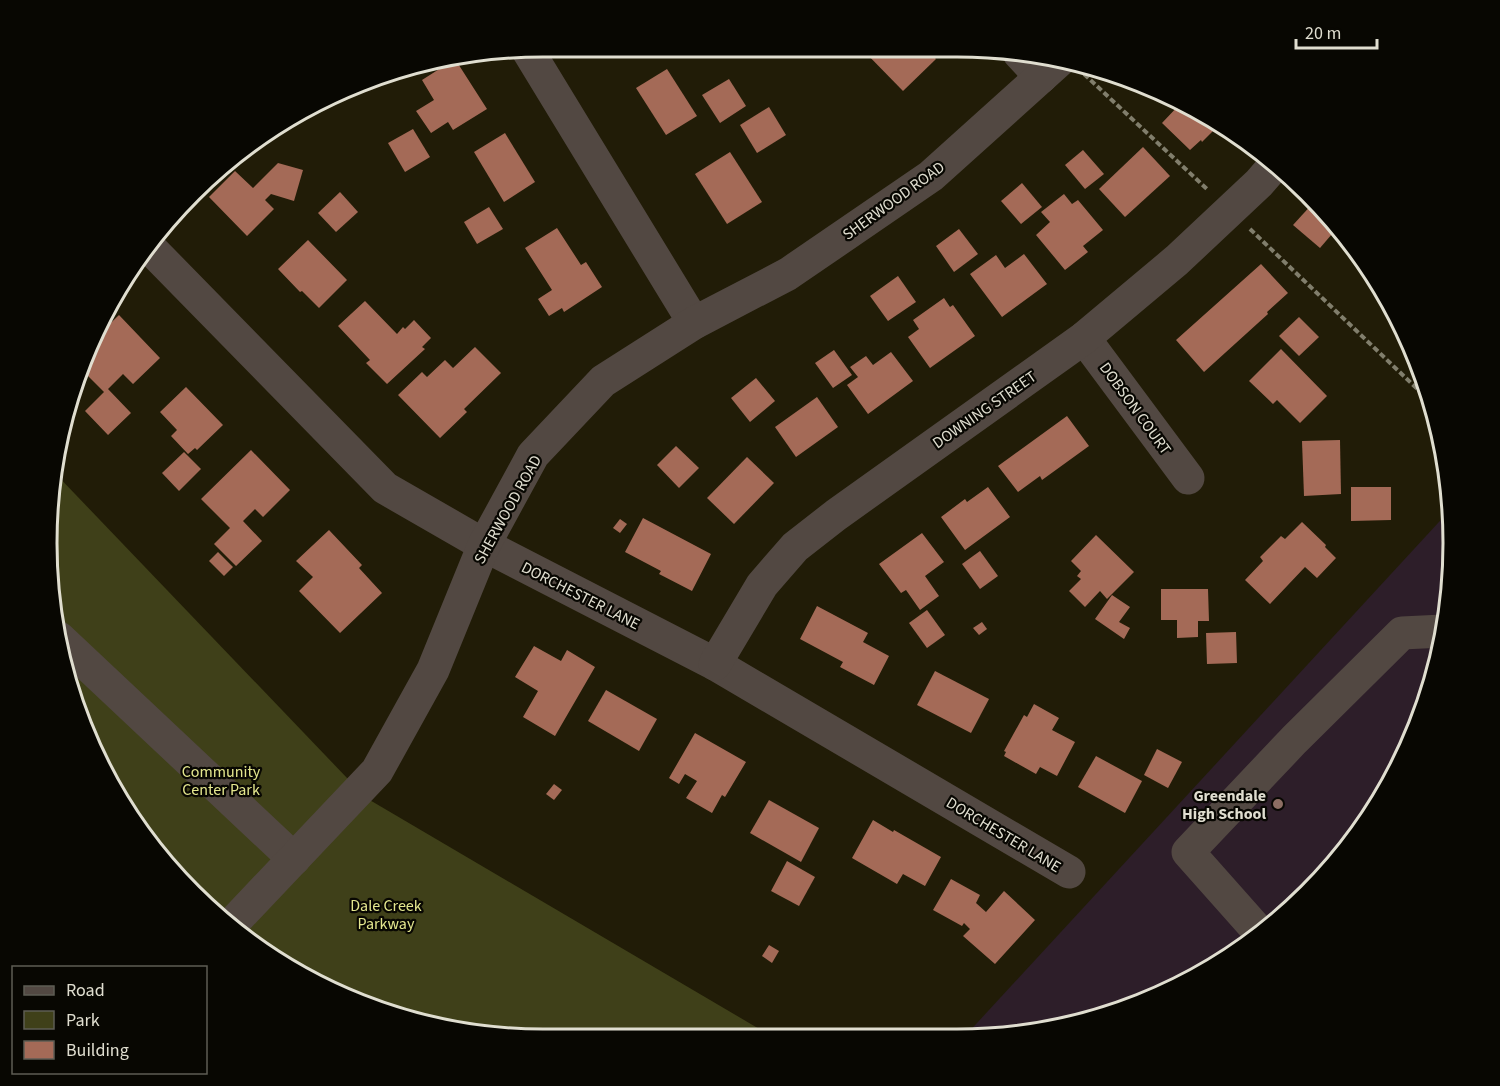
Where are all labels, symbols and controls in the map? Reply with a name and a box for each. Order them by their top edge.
scale bar [1296,12,1377,50]
text: 20 m [1305,21,1341,46]
street label: SHERWOOD ROAD [838,156,949,245]
street label: DOBSON COURT [1094,358,1177,460]
street label: DOWNING STREET [928,366,1041,454]
street label: SHERWOOD ROAD [469,451,547,568]
street label: DORCHESTER LANE [517,556,644,635]
park label: Community Center Park [182,761,261,801]
place label: Greendale High School [1182,785,1266,825]
street label: DORCHESTER LANE [942,792,1065,878]
marker: Greendale High School [1271,797,1285,811]
park label: Dale Creek Parkway [350,895,422,935]
legend [12,966,207,1074]
text: Road [66,978,105,1003]
text: Park [66,1008,100,1033]
text: Building [66,1038,129,1063]

